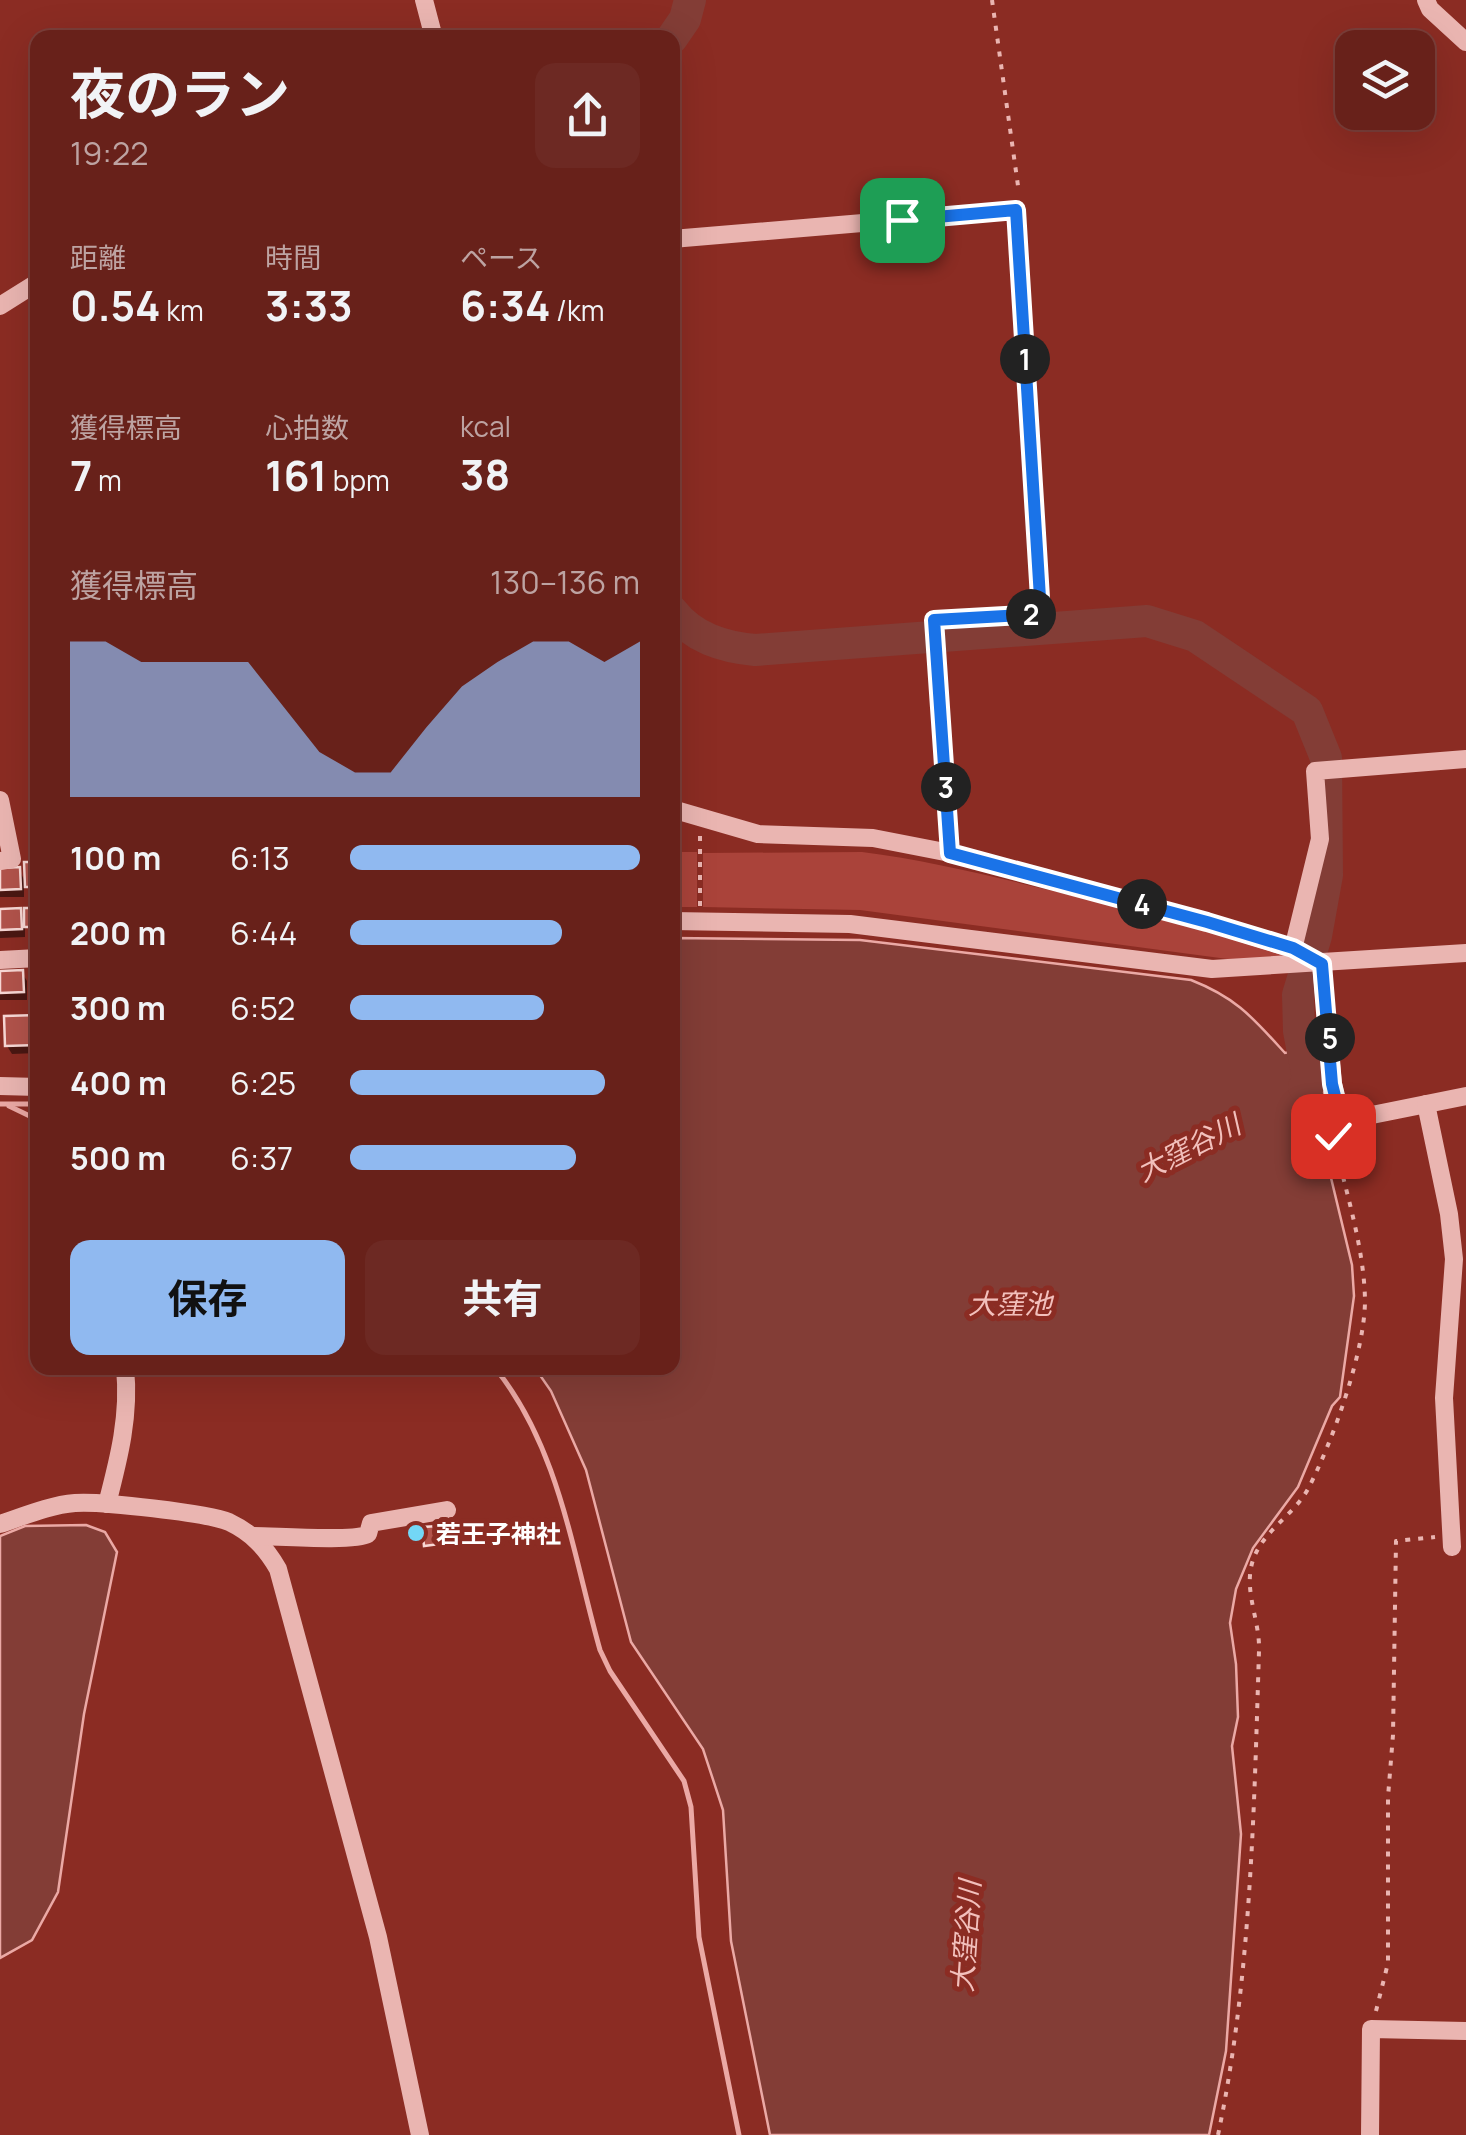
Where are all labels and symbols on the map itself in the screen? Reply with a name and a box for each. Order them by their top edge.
pin [860,178,945,263]
pin: 1 [1000,334,1050,384]
pin: 2 [1006,589,1056,639]
pin: 3 [921,762,971,812]
pin: 4 [1117,879,1167,929]
pin: 5 [1305,1013,1355,1063]
pin [1291,1094,1376,1179]
water label: 大窪谷川 [1129,1103,1249,1189]
water label: 大窪池 [968,1284,1055,1322]
place label: 若王子神社 [436,1516,561,1551]
marker: 若王子神社 [405,1522,427,1544]
water label: 大窪谷川 [942,1876,988,1993]

